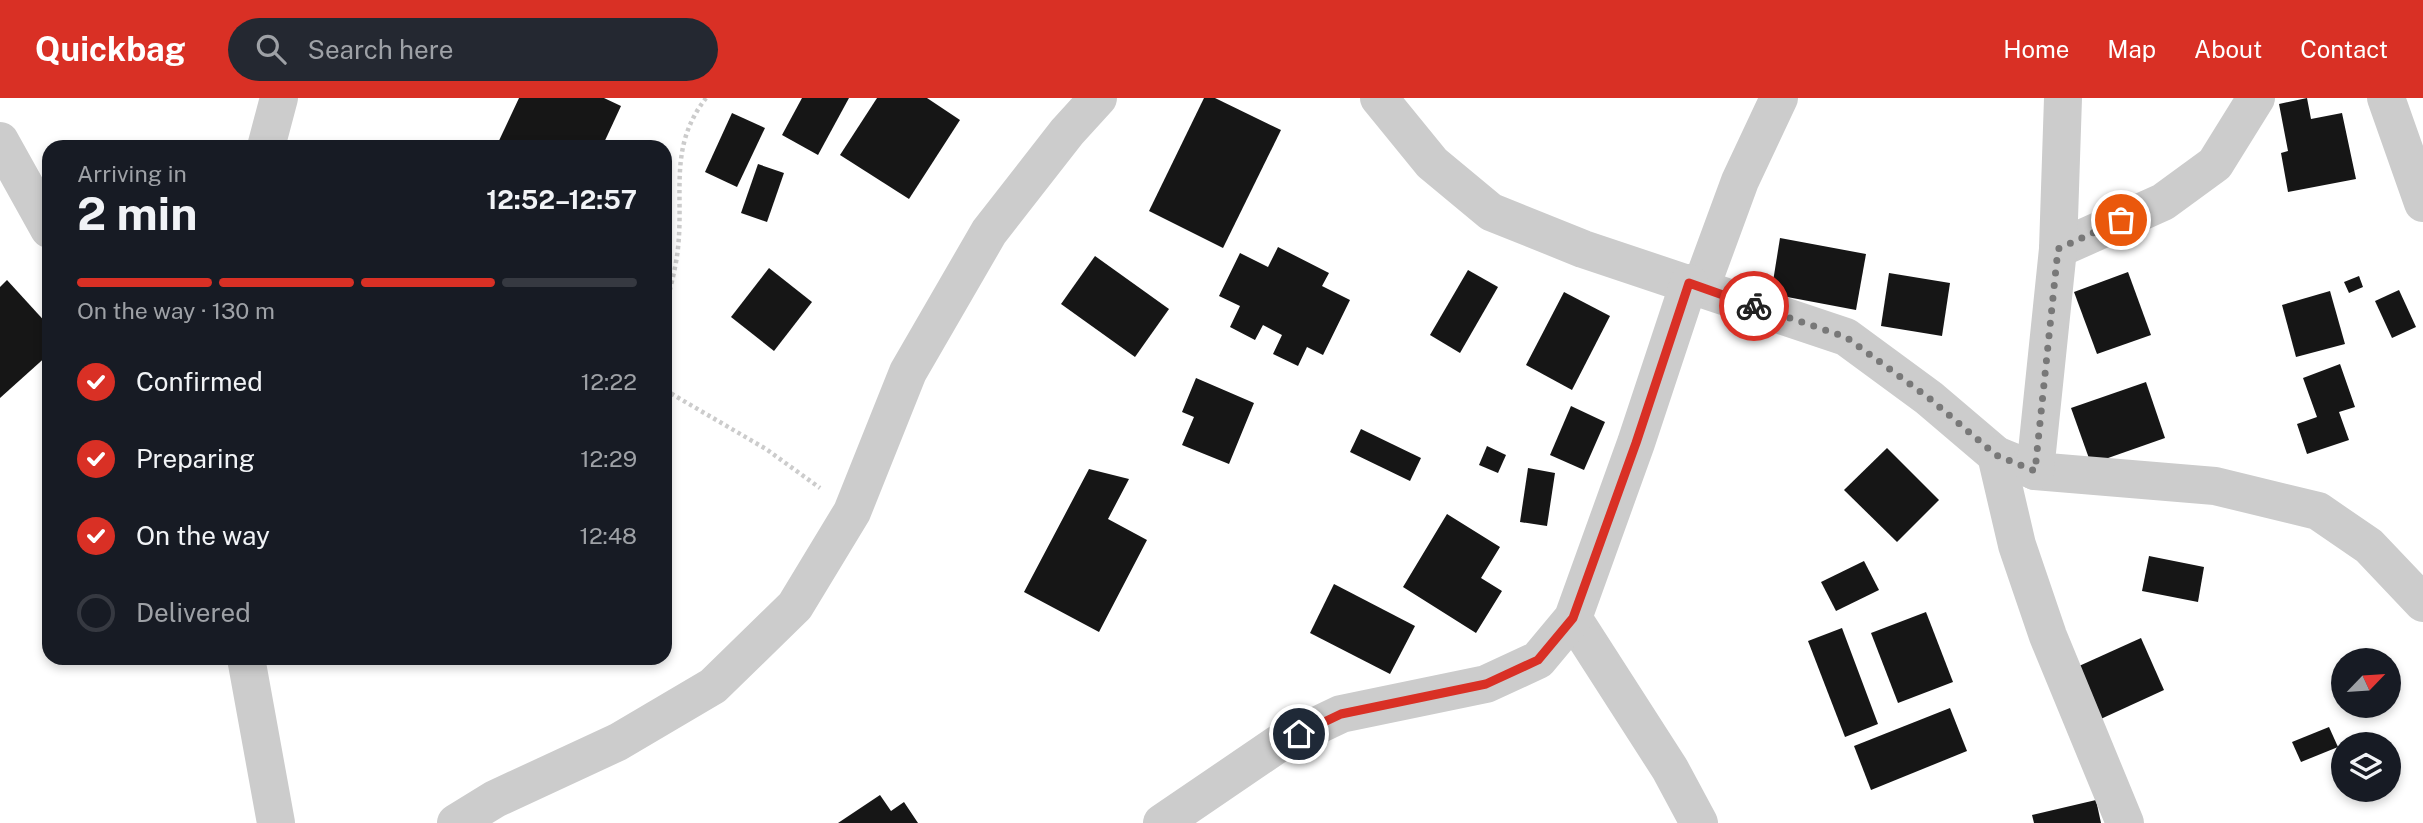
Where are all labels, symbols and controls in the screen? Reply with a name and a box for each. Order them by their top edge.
search box [228,18,718,81]
text: Quickbag [35,30,186,68]
icon: search [252,30,290,68]
text: Search here [308,34,454,65]
text: Home [2003,35,2069,63]
text: Map [2107,35,2156,63]
text: About [2194,35,2262,63]
text: Contact [2300,35,2388,63]
text: Arriving in [77,160,187,187]
text: 12:52–12:57 [486,184,637,215]
text: 2 min [77,186,197,240]
pin [2091,190,2151,250]
icon: bag [2102,201,2140,239]
courier [1719,271,1789,341]
icon: bike [1735,287,1773,325]
text: On the way · 130 m [77,297,275,324]
icon: check [77,363,115,401]
text: Confirmed [136,366,263,397]
text: 12:22 [581,368,637,395]
icon: check [77,440,115,478]
text: Preparing [136,443,255,474]
text: 12:29 [580,445,637,472]
icon: check [77,517,115,555]
text: On the way [136,520,270,551]
text: 12:48 [580,522,637,549]
text: Delivered [136,597,251,628]
north arrow [2331,648,2401,718]
map controls [2331,648,2401,802]
pin [1269,704,1329,764]
icon: home [1280,715,1318,753]
button: layers [2331,732,2401,802]

